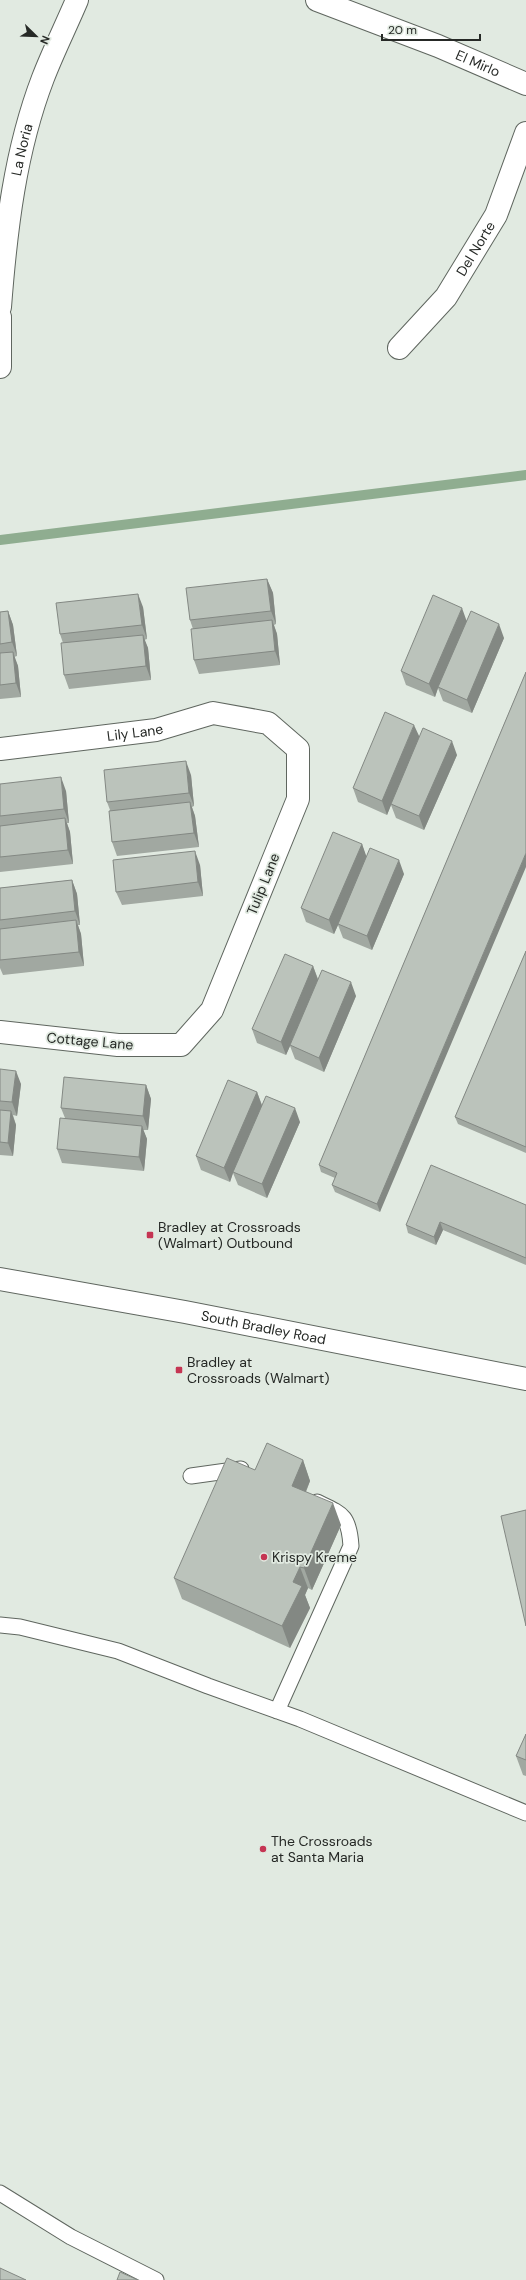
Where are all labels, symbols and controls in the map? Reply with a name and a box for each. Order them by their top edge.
north arrow [16,16,56,56]
scale bar [382,16,480,42]
text: 20 m [388,22,417,38]
text: N [37,33,53,46]
street label: El Mirlo [453,46,503,81]
street label: La Noria [7,122,37,177]
street label: Del Norte [452,218,499,279]
street label: Lily Lane [106,719,165,745]
street label: Tulip Lane [242,850,284,918]
street label: Cottage Lane [46,1028,134,1054]
place label: Bradley at Crossroads (Walmart) Outbound [158,1218,301,1252]
marker: Bradley at Crossroads (Walmart) Outbound [145,1230,155,1240]
street label: South Bradley Road [200,1306,328,1348]
place label: Bradley at Crossroads (Walmart) [187,1353,329,1387]
marker: Bradley at Crossroads (Walmart) [174,1365,184,1375]
place label: Krispy Kreme [272,1548,357,1566]
marker: Krispy Kreme [259,1552,269,1562]
place label: The Crossroads at Santa Maria [271,1832,373,1866]
marker: The Crossroads at Santa Maria [258,1844,268,1854]

